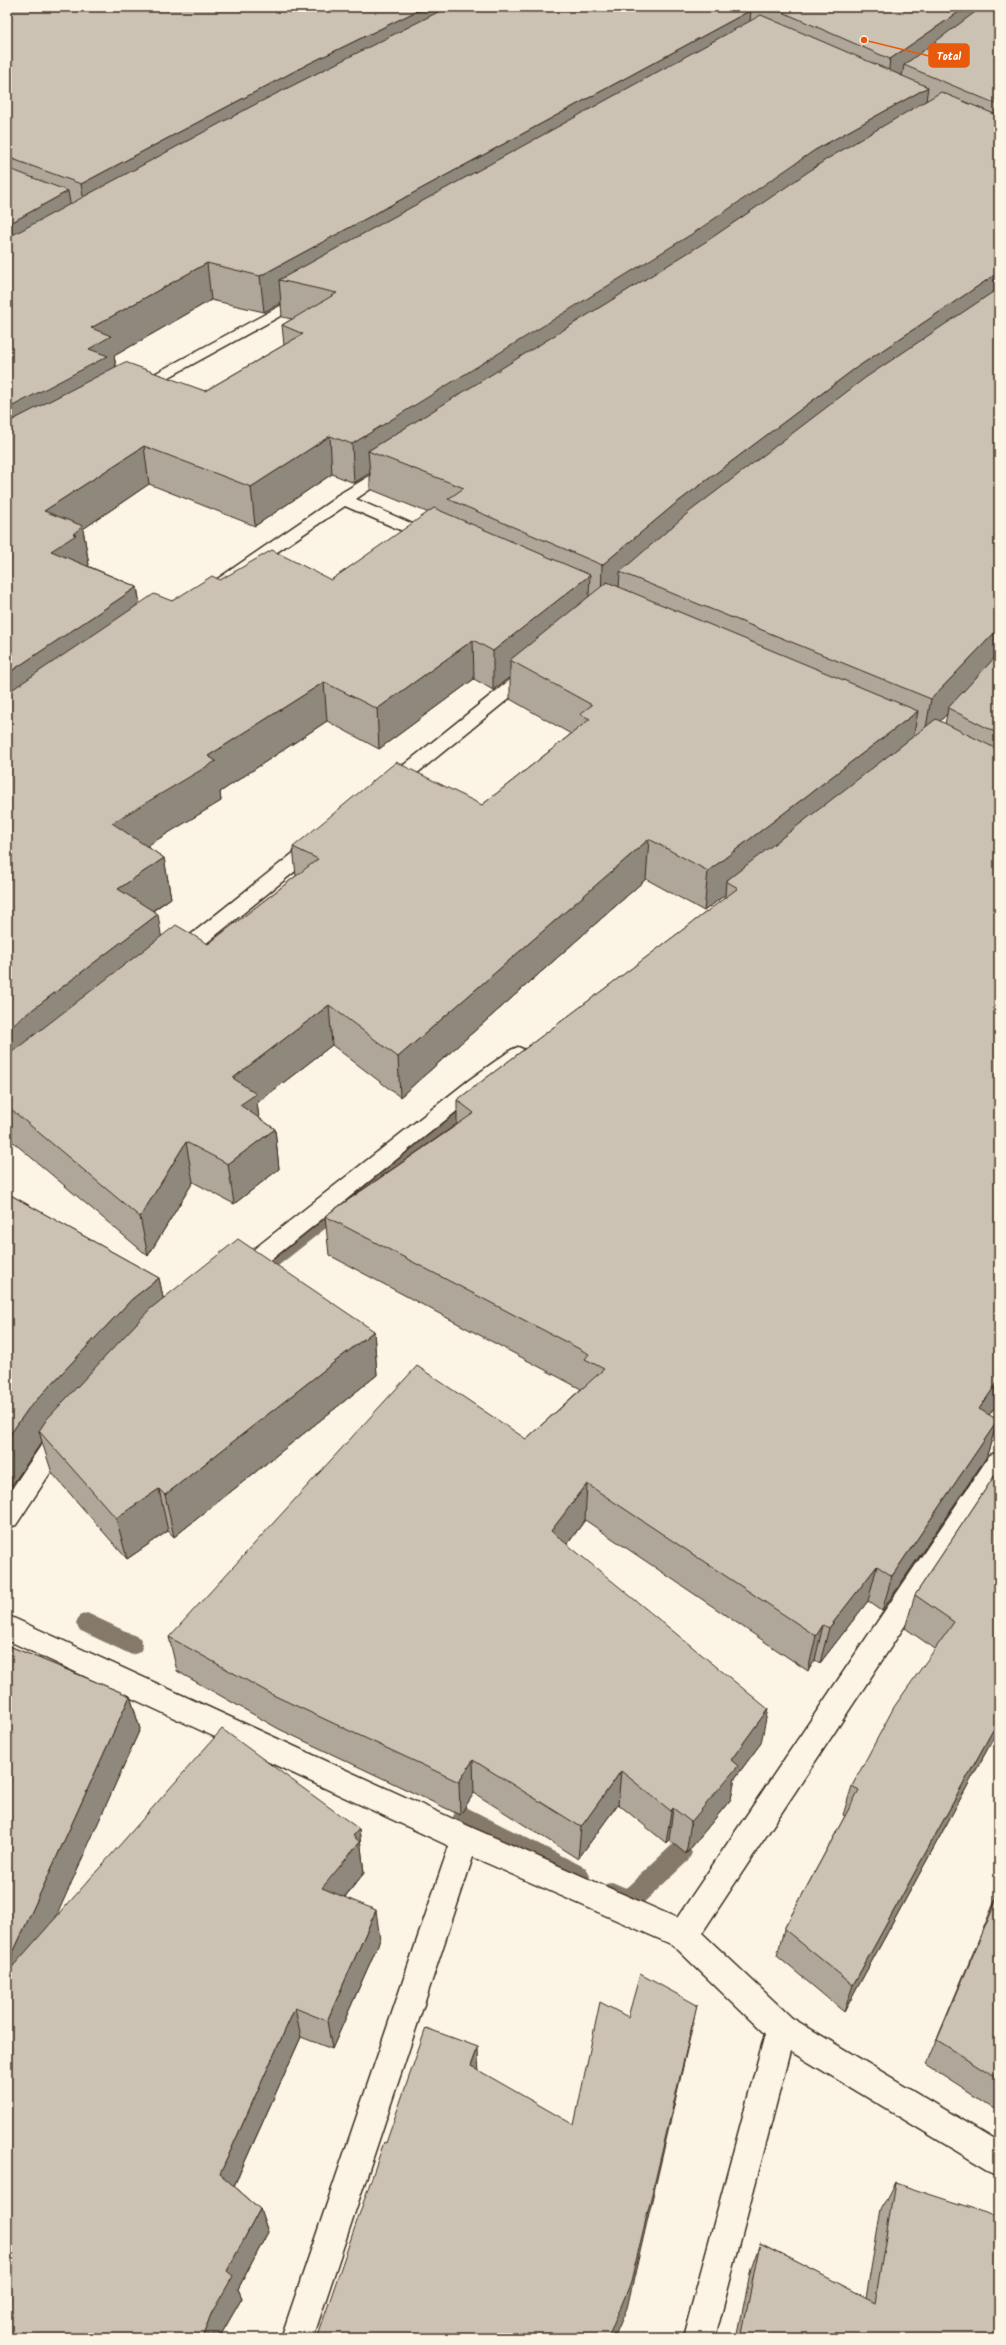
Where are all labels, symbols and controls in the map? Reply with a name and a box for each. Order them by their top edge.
callout: Total [929,44,969,67]
text: Total [937,48,961,66]

